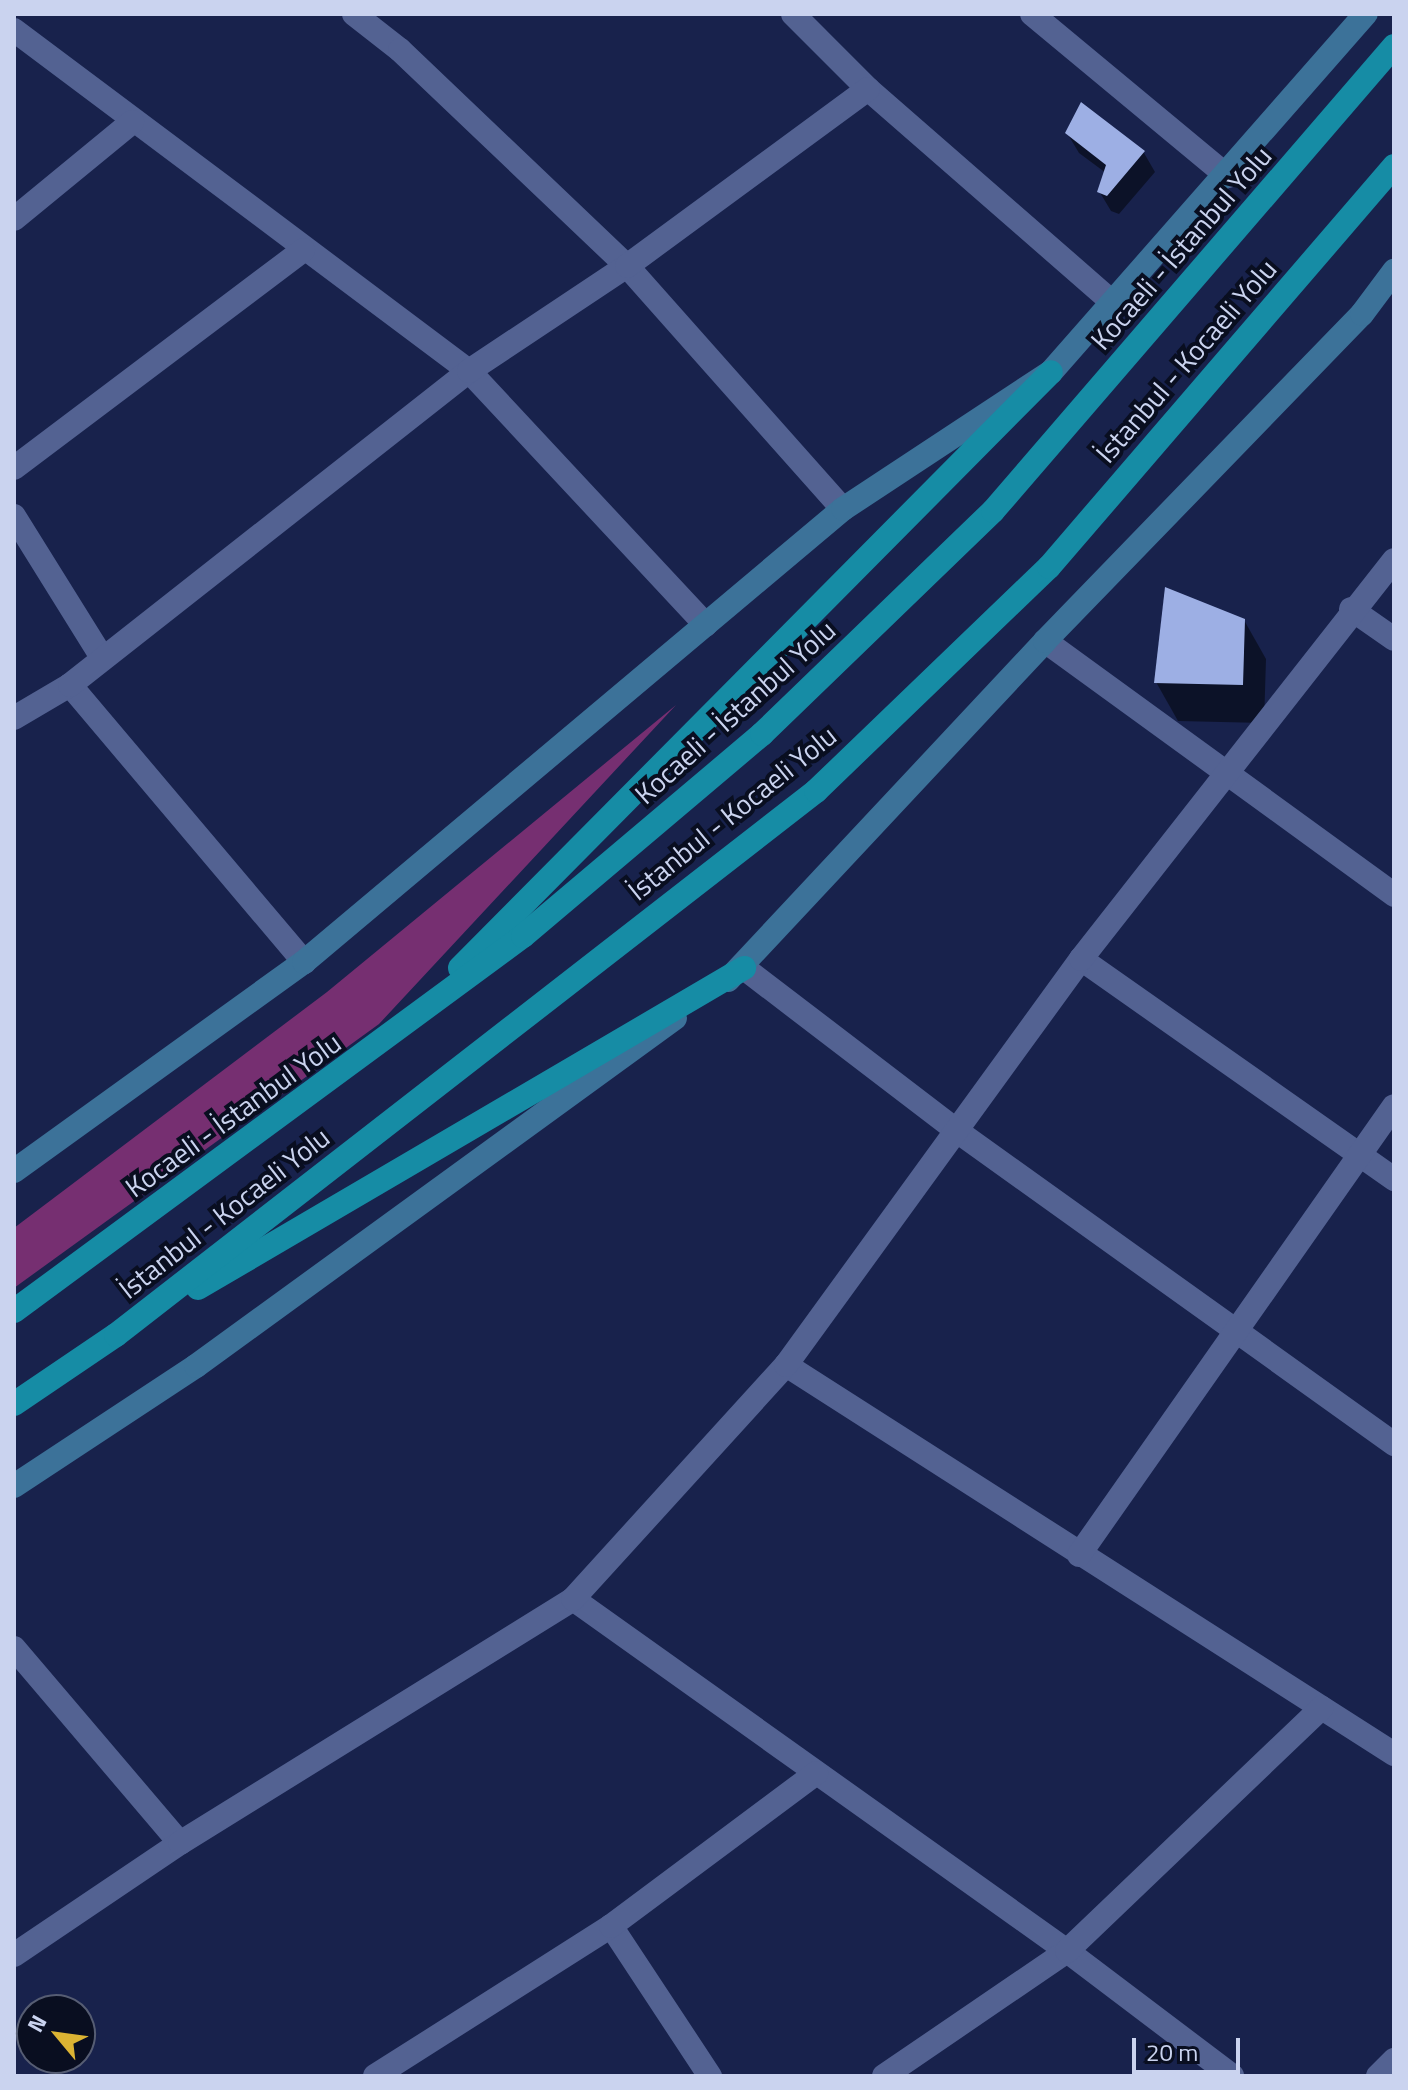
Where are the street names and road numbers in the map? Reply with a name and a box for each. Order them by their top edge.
street label: Kocaeli - İstanbul Yolu [1084,140,1278,356]
street label: İstanbul - Kocaeli Yolu [1089,253,1283,469]
street label: Kocaeli - İstanbul Yolu [628,613,842,811]
street label: İstanbul - Kocaeli Yolu [621,719,843,907]
street label: Kocaeli - İstanbul Yolu [119,1026,347,1204]
street label: İstanbul - Kocaeli Yolu [112,1120,336,1306]

